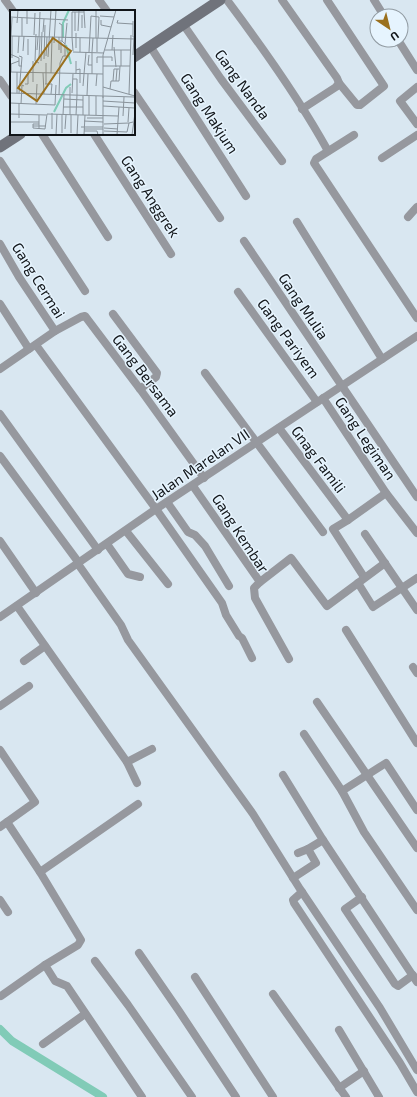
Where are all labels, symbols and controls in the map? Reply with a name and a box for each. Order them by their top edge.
north arrow [369,8,409,48]
inset map [10,10,135,135]
text: U [388,29,402,44]
street label: Gang Nanda [211,45,275,123]
street label: Gang Makjum [176,69,243,157]
street label: Gang Anggrek [118,152,184,241]
street label: Gang Cermai [9,239,69,321]
street label: Gang Mulia [275,269,333,343]
street label: Gang Pariyem [254,295,324,381]
street label: Gang Bersama [109,330,183,420]
street label: Gang Legiman [332,393,400,483]
street label: Gnag Famili [288,422,350,496]
street label: Jalan Marelan VII [147,424,253,504]
street label: Gang Kembar [209,490,273,576]

